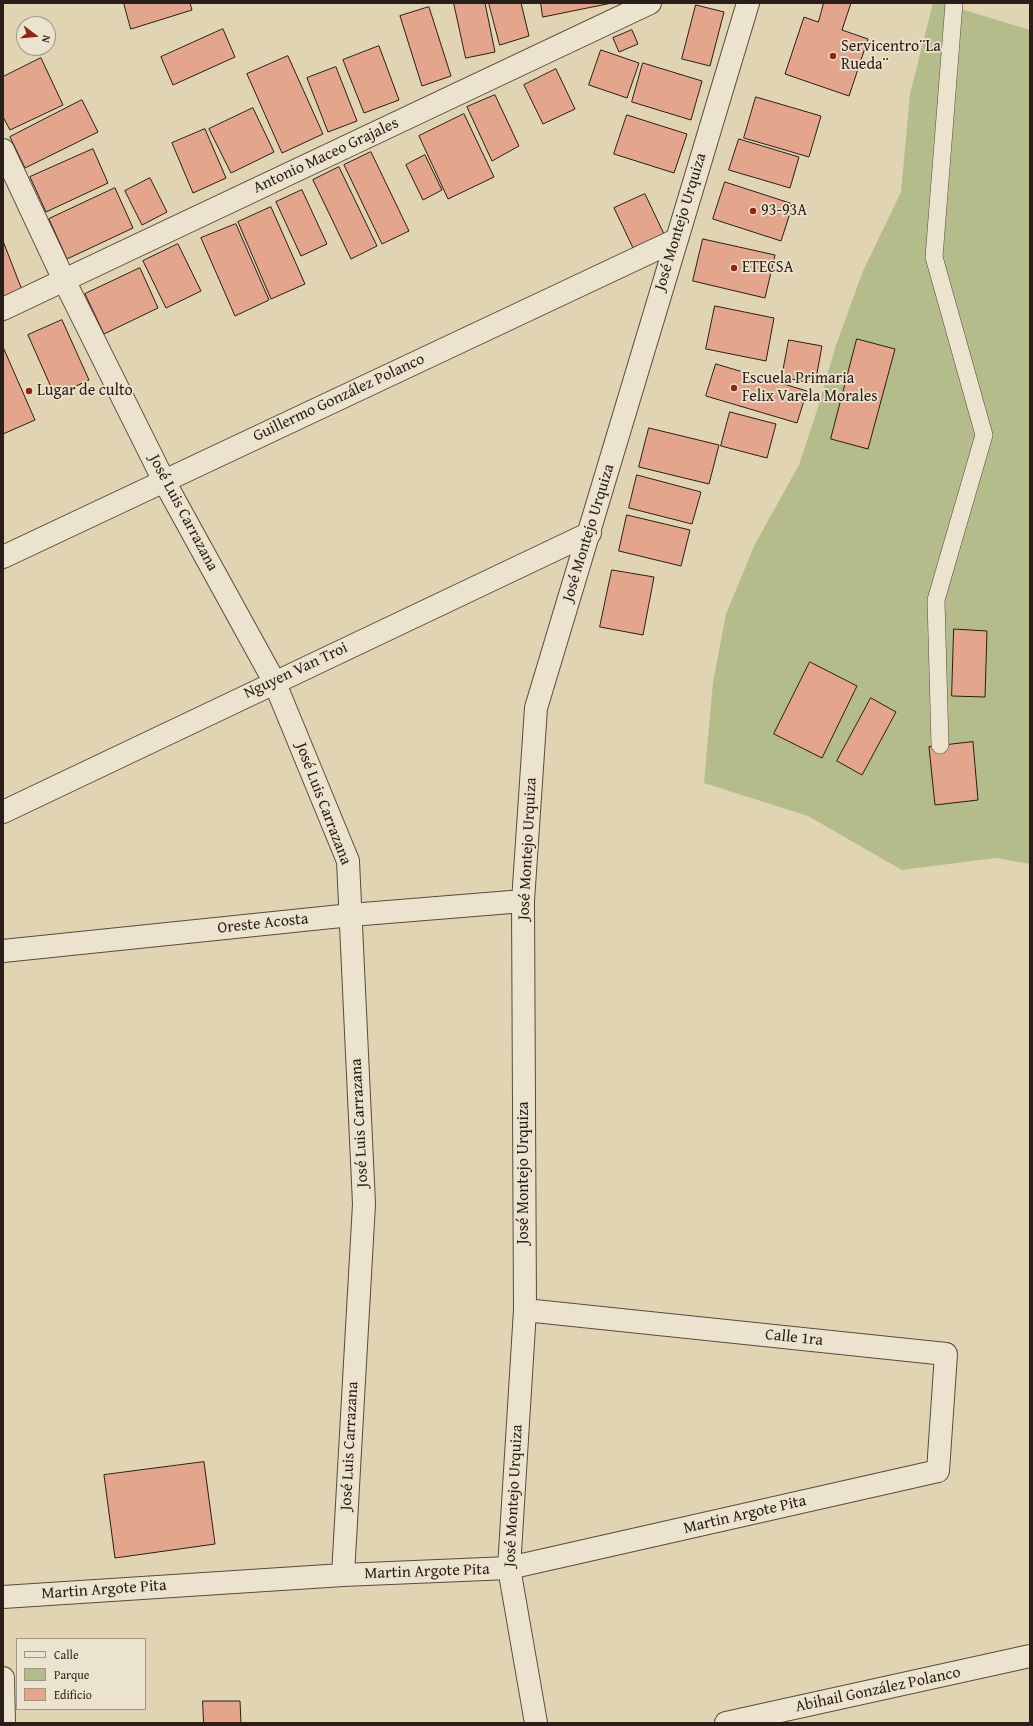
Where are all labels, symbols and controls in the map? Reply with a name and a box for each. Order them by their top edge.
north arrow [16,16,56,56]
text: N [38,33,55,45]
place label: Servicentro¨La Rueda¨ [841,37,941,75]
marker: Servicentro¨La Rueda¨ [828,51,838,61]
street label: Antonio Maceo Grajales [250,114,402,198]
street label: José Montejo Urquiza [651,151,711,293]
place label: 93-93A [761,201,807,221]
marker: 93-93A [748,206,758,216]
place label: ETECSA [742,258,793,278]
marker: ETECSA [729,263,739,273]
street label: Guillermo González Polanco [250,350,428,446]
place label: Escuela Primaria Felix Varela Morales [742,369,878,407]
place label: Lugar de culto [37,381,133,401]
marker: Escuela Primaria Felix Varela Morales [729,383,739,393]
marker: Lugar de culto [24,386,34,396]
street label: José Luis Carrazana [144,451,222,575]
street label: José Montejo Urquiza [559,462,619,604]
street label: Nguyen Van Troi [241,639,351,703]
street label: José Luis Carrazana [291,740,355,868]
street label: José Montejo Urquiza [515,777,541,921]
street label: Oreste Acosta [217,910,309,938]
street label: José Luis Carrazana [347,1058,373,1188]
street label: José Montejo Urquiza [514,1101,534,1245]
street label: Calle 1ra [764,1325,824,1351]
street label: José Luis Carrazana [337,1381,363,1511]
street label: José Montejo Urquiza [501,1424,527,1568]
street label: Martin Argote Pita [682,1492,808,1538]
street label: Martin Argote Pita [364,1560,490,1584]
street label: Martin Argote Pita [41,1576,167,1604]
legend [16,1638,146,1710]
text: Calle [54,1646,79,1663]
street label: Abihail González Polanco [794,1663,962,1717]
text: Parque [54,1666,89,1683]
text: Edificio [54,1686,92,1703]

